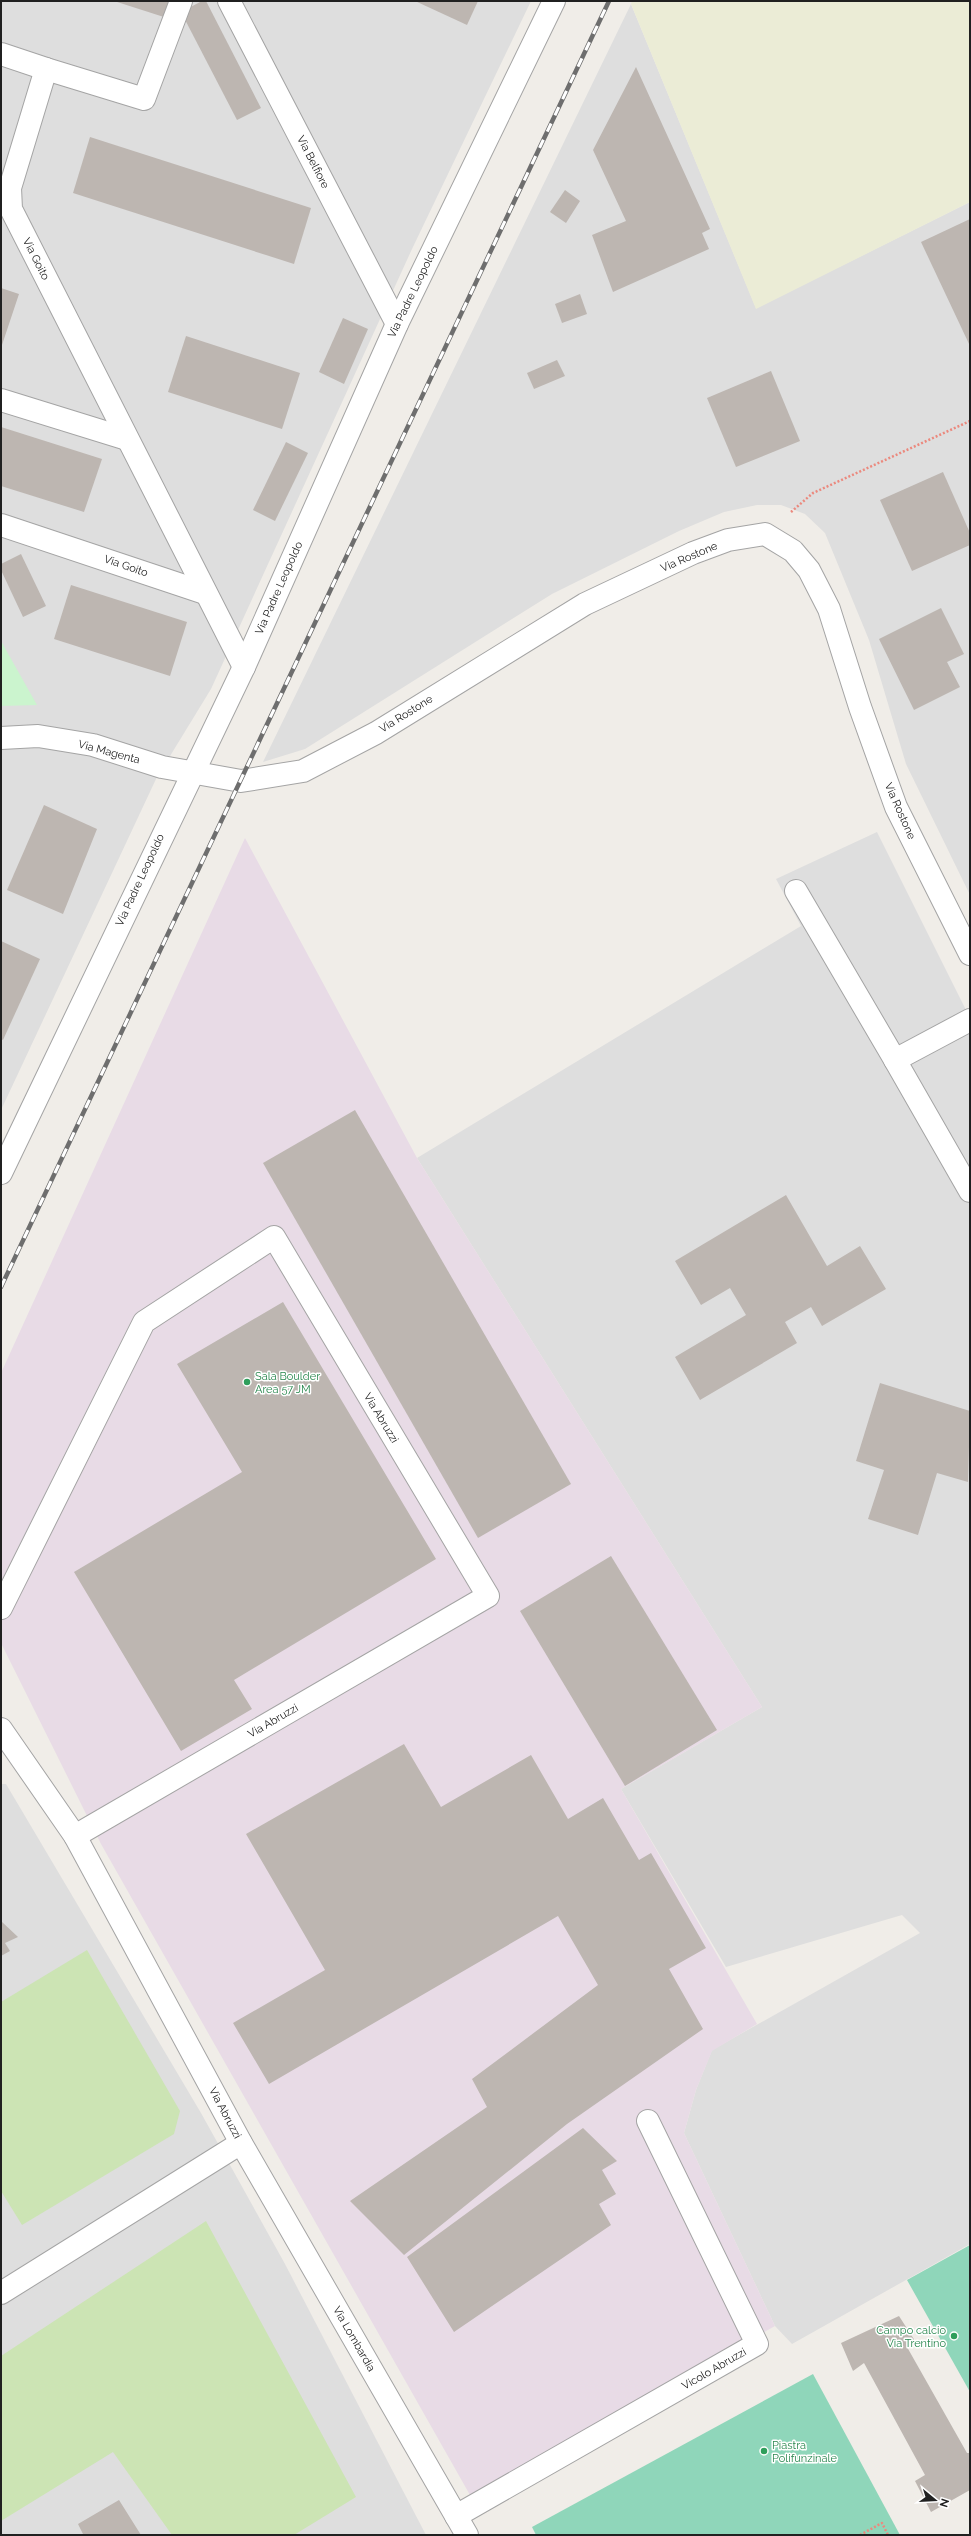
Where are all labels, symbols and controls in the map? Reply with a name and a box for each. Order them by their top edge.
street label: Via Belfiore [294,133,332,191]
street label: Via Goito [20,236,52,283]
street label: Via Padre Leopoldo [385,244,441,340]
street label: Via Padre Leopoldo [253,539,306,636]
street label: Via Rostone [659,539,720,575]
street label: Via Goito [102,552,150,580]
street label: Via Rostone [377,692,436,736]
street label: Via Magenta [77,737,141,767]
street label: Via Rostone [882,781,918,842]
street label: Via Padre Leopoldo [113,831,167,928]
place label: Sala Boulder Area 57 JM [255,1370,320,1396]
marker: Sala Boulder Area 57 JM [242,1377,252,1387]
street label: Via Abruzzi [361,1391,401,1445]
street label: Via Abruzzi [245,1701,301,1741]
street label: Via Abruzzi [206,2085,244,2141]
street label: Via Lombardia [330,2304,378,2374]
place label: Campo calcio Via Trentino [876,2324,946,2350]
marker: Campo calcio Via Trentino [949,2331,959,2341]
street label: Vicolo Abruzzi [679,2345,749,2393]
place label: Piastra Polifunzinale [772,2439,837,2465]
marker: Piastra Polifunzinale [759,2446,769,2456]
north arrow [915,2480,955,2520]
text: N [937,2497,952,2509]

